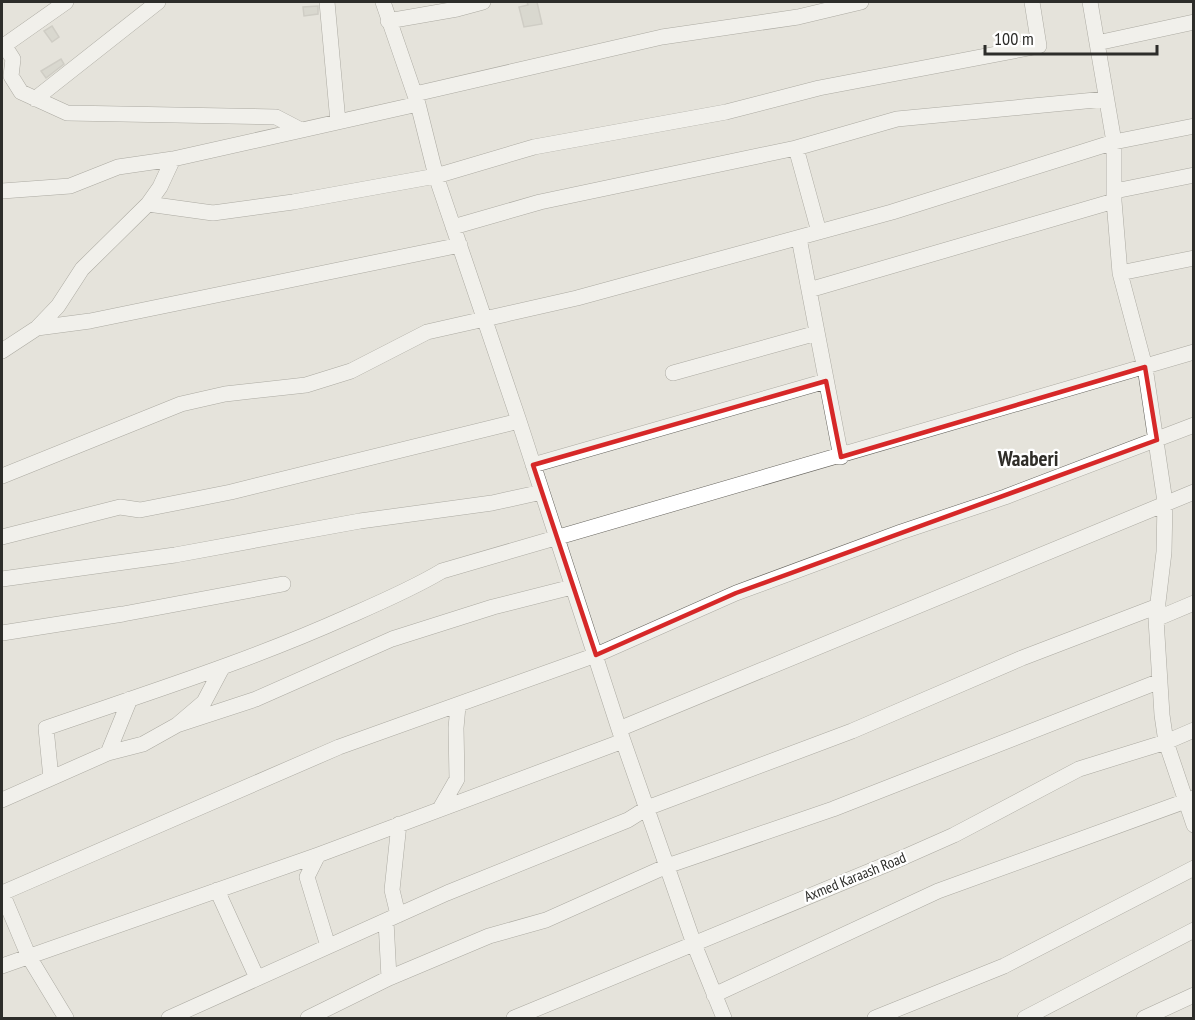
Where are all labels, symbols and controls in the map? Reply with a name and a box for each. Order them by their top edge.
scale bar [985,18,1158,56]
text: 100 m [994,27,1034,50]
district label: Waaberi [997,445,1058,472]
street label: Axmed Karaash Road [801,847,909,906]

